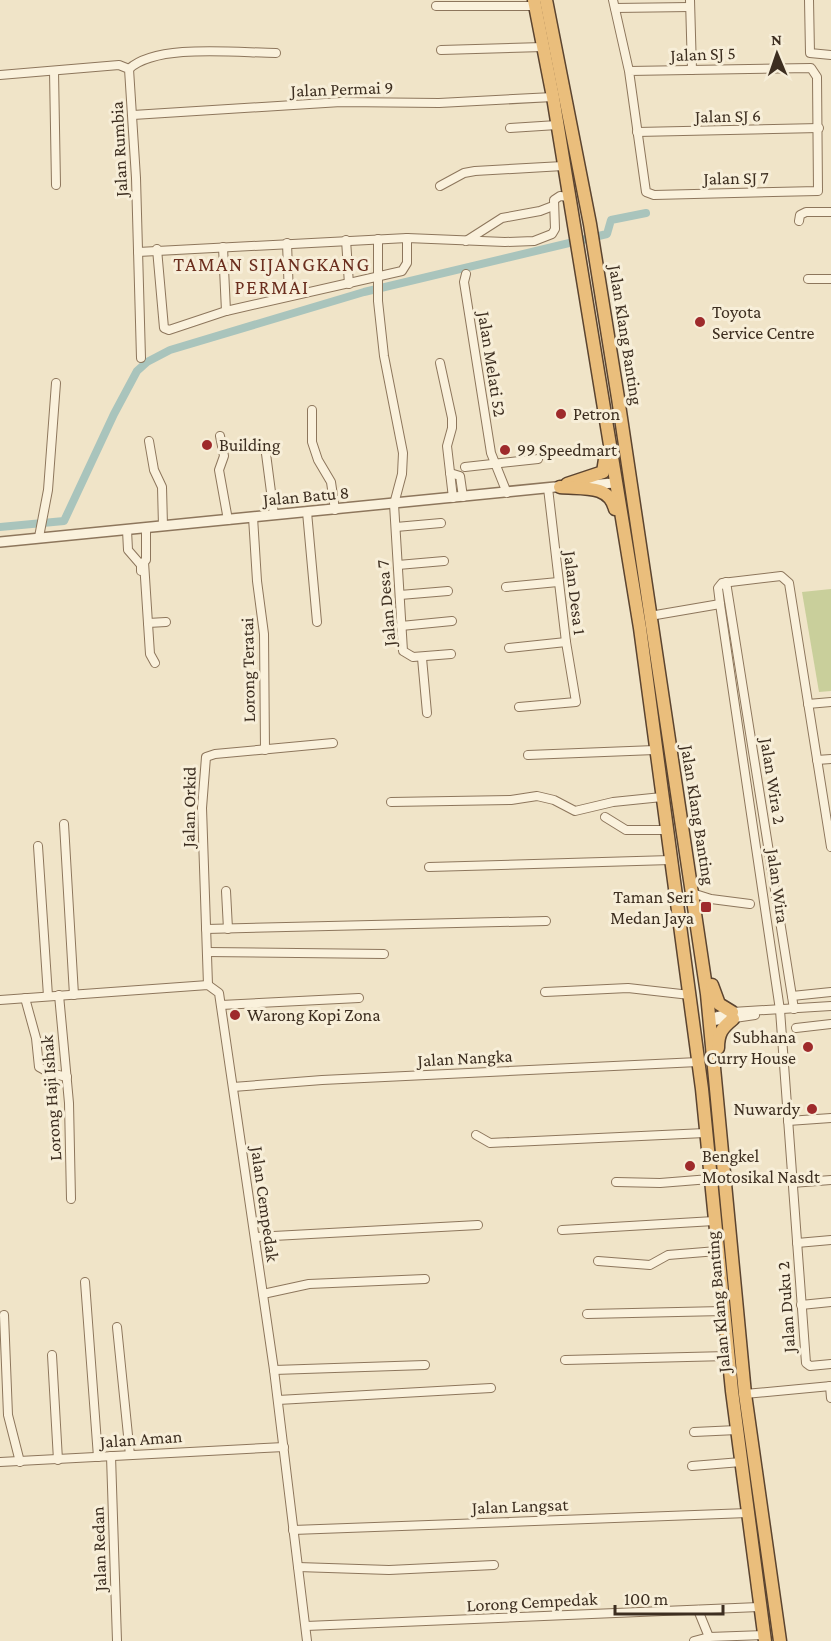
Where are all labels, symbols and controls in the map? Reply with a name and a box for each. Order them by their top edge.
north arrow [747,24,807,84]
text: N [771,31,782,48]
street label: Jalan SJ 5 [668,43,736,65]
street label: Jalan Permai 9 [288,77,394,101]
street label: Jalan Rumbia [107,101,132,199]
street label: Jalan SJ 6 [693,105,761,127]
street label: Jalan SJ 7 [701,167,769,189]
district label: TAMAN SIJANGKANG PERMAI [173,253,371,298]
street label: Jalan Klang Banting [605,261,647,407]
place label: Toyota Service Centre [712,302,815,343]
street label: Jalan Melati 52 [473,308,510,418]
marker: Toyota Service Centre [693,315,707,329]
place label: Petron [573,404,620,424]
marker: Petron [554,407,568,421]
place label: Building [219,435,281,455]
marker: Building [200,438,214,452]
place label: 99 Speedmart [517,440,618,460]
marker: 99 Speedmart [498,443,512,457]
street label: Jalan Batu 8 [260,482,350,510]
street label: Jalan Desa 1 [560,548,590,636]
street label: Jalan Desa 7 [372,559,400,649]
street label: Lorong Teratai [237,617,259,723]
street label: Jalan Wira 2 [756,734,790,826]
street label: Jalan Klang Banting [677,741,719,887]
street label: Jalan Orkid [178,766,200,850]
street label: Jalan Wira [763,845,793,925]
place label: Taman Seri Medan Jaya [610,887,694,928]
marker: Taman Seri Medan Jaya [699,900,713,914]
place label: Warong Kopi Zona [247,1005,381,1025]
marker: Warong Kopi Zona [228,1008,242,1022]
place label: Subhana Curry House [706,1027,796,1068]
street label: Lorong Haji Ishak [37,1034,66,1162]
marker: Subhana Curry House [801,1040,815,1054]
street label: Jalan Nangka [415,1046,513,1071]
place label: Nuwardy [733,1099,801,1119]
marker: Nuwardy [805,1102,819,1116]
street label: Jalan Cempedak [247,1143,283,1263]
place label: Bengkel Motosikal Nasdt [702,1146,821,1187]
marker: Bengkel Motosikal Nasdt [683,1159,697,1173]
street label: Jalan Klang Banting [702,1230,734,1375]
street label: Jalan Duku 2 [773,1261,799,1355]
street label: Jalan Aman [97,1426,183,1452]
street label: Jalan Langsat [469,1494,570,1518]
street label: Jalan Redan [88,1506,111,1594]
scale bar [615,1578,723,1616]
street label: Lorong Cempedak [466,1589,598,1615]
text: 100 m [624,1589,669,1609]

